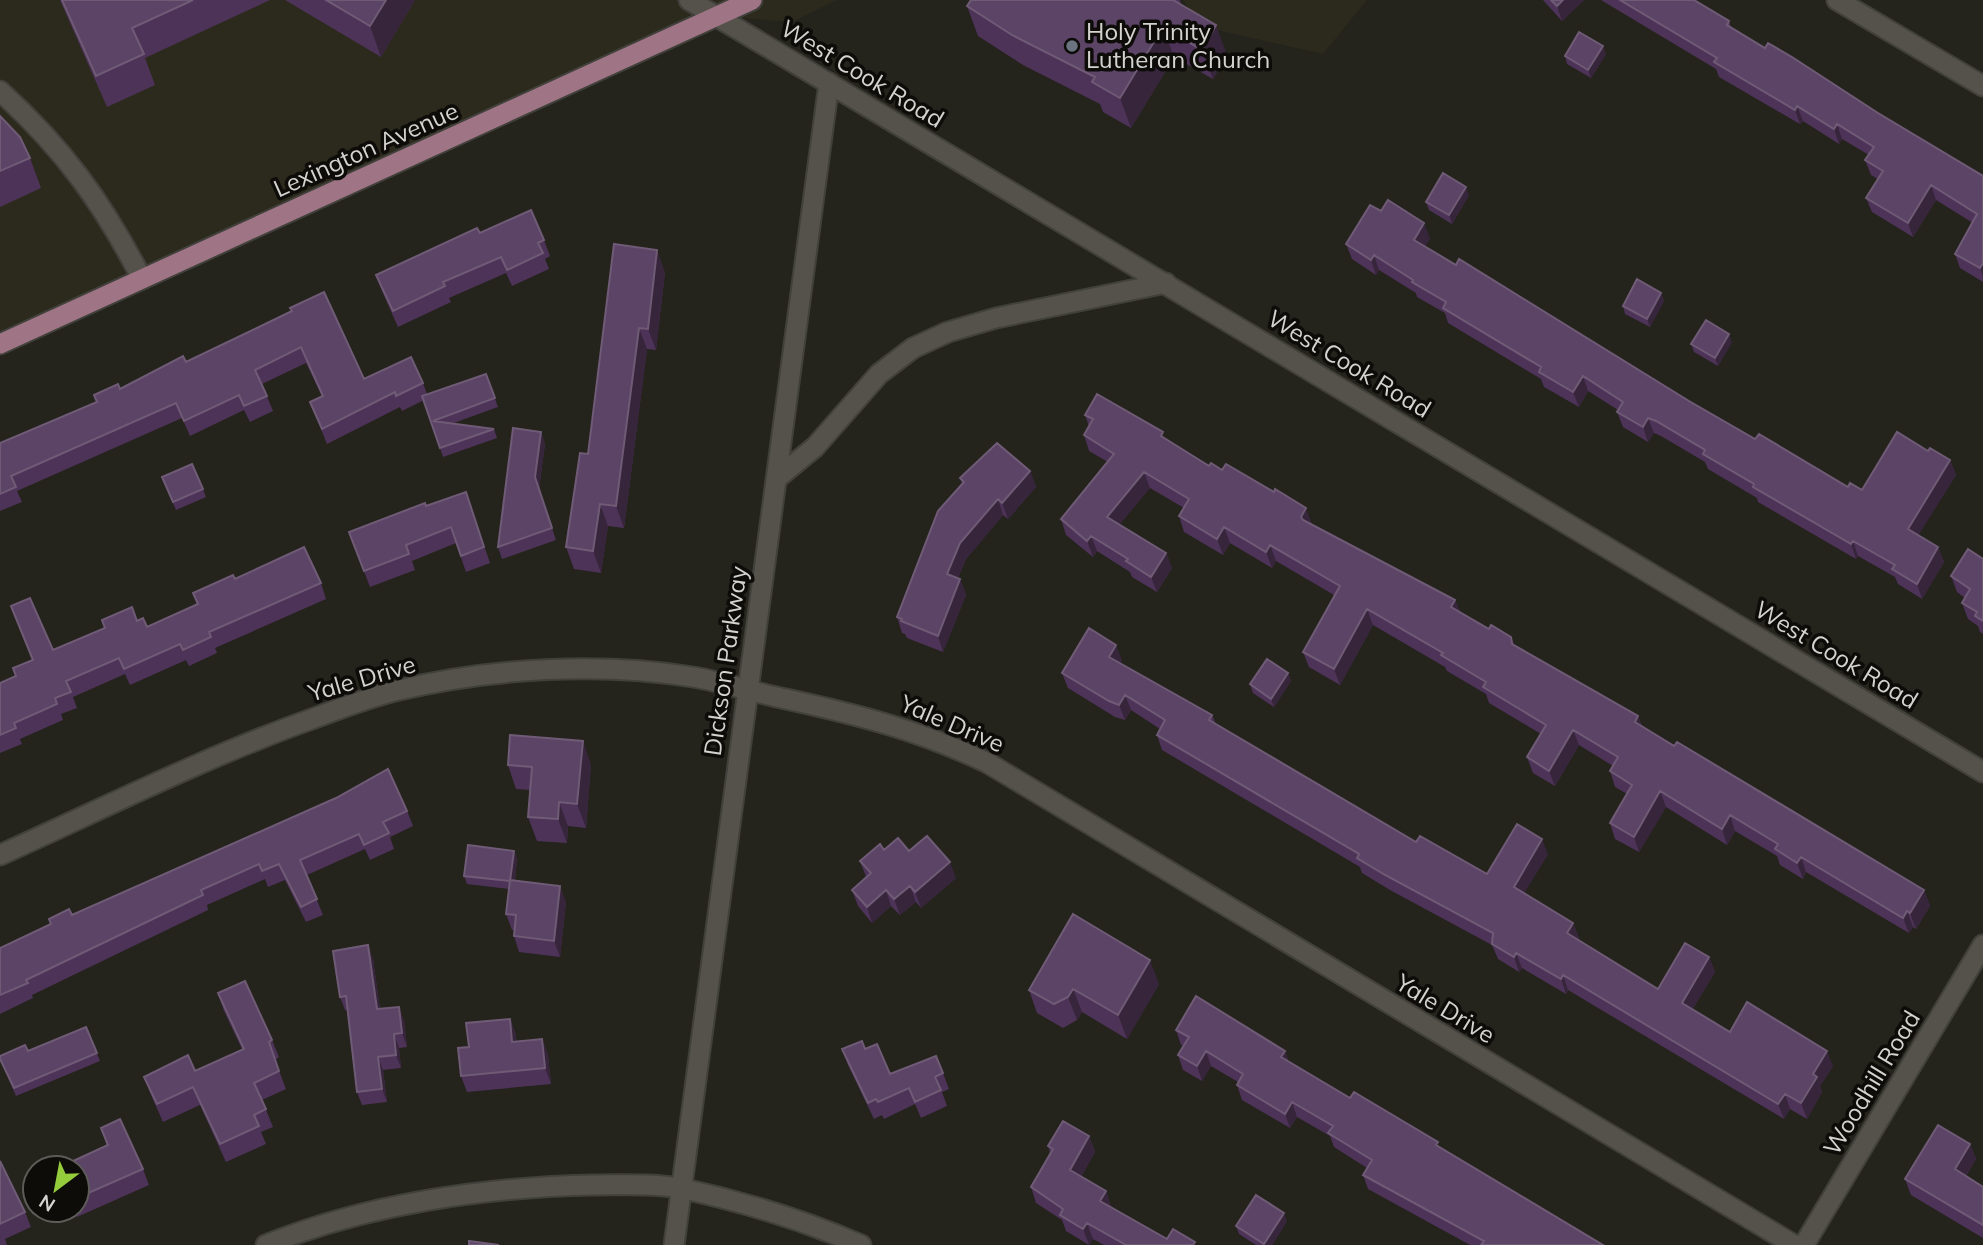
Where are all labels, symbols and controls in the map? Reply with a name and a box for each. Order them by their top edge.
street label: West Cook Road [775,13,950,134]
place label: Holy Trinity Lutheran Church [1086,16,1270,74]
marker: Holy Trinity Lutheran Church [1064,38,1080,54]
street label: Lexington Avenue [269,95,463,203]
street label: West Cook Road [1262,303,1437,424]
street label: Dickson Parkway [697,564,753,758]
street label: West Cook Road [1749,594,1924,715]
street label: Yale Drive [304,648,419,708]
street label: Yale Drive [895,687,1009,758]
street label: Yale Drive [1390,966,1500,1049]
street label: Woodhill Road [1816,1005,1926,1160]
north arrow [21,1154,91,1224]
text: N [35,1189,59,1217]

